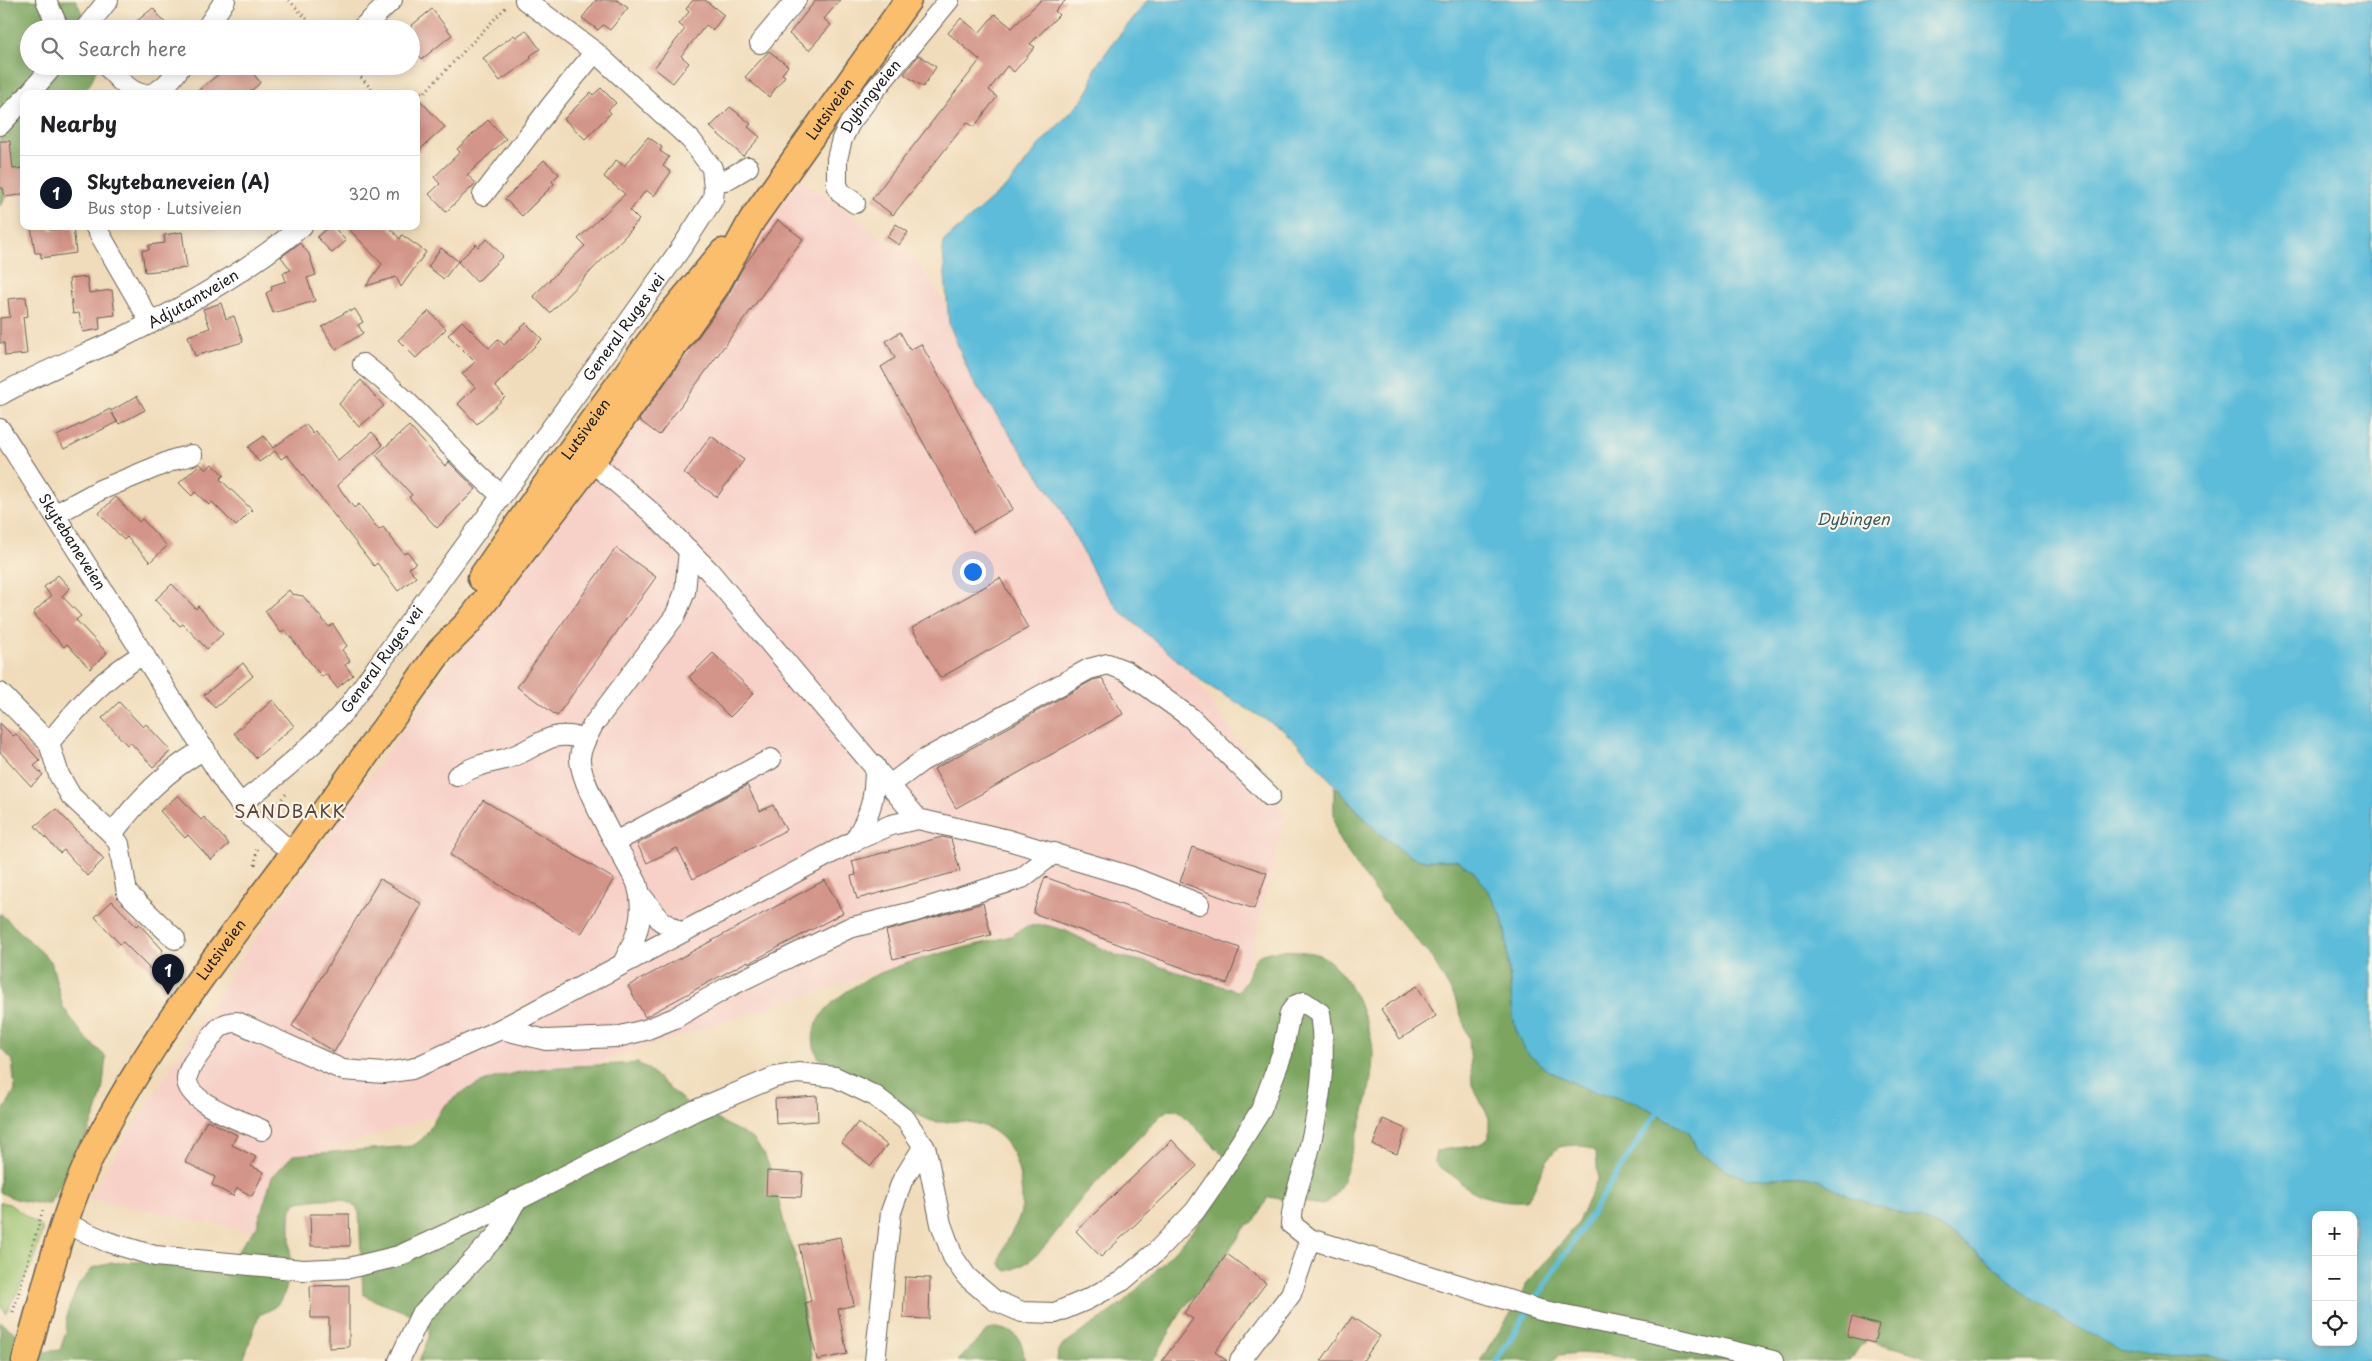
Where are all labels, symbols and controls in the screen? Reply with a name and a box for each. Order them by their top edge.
search box [20,20,420,75]
icon: search [38,34,66,62]
text: Search here [78,34,187,62]
street label: Dybingveien [834,54,906,137]
street label: Lutsiveien [799,73,859,144]
text: Nearby [40,107,117,139]
text: Skytebaneveien (A) [87,167,270,195]
text: 1 [52,181,60,205]
text: 320 m [349,181,400,205]
text: Bus stop · Lutsiveien [87,195,242,219]
street label: Adjutantveien [143,263,243,333]
street label: General Ruges vei [576,268,670,385]
street label: Lutsiveien [555,393,615,464]
street label: Skytebaneveien [34,488,113,594]
water label: Dybingen [1816,506,1891,530]
your location [960,559,986,585]
street label: General Ruges vei [334,600,428,717]
district label: SANDBAKK [234,797,346,824]
street label: Lutsiveien [190,914,251,984]
pin: 1 [152,954,184,995]
map controls [2312,1211,2357,1346]
button: + [2312,1211,2357,1256]
button: − [2312,1256,2357,1301]
button: locate [2312,1301,2357,1346]

